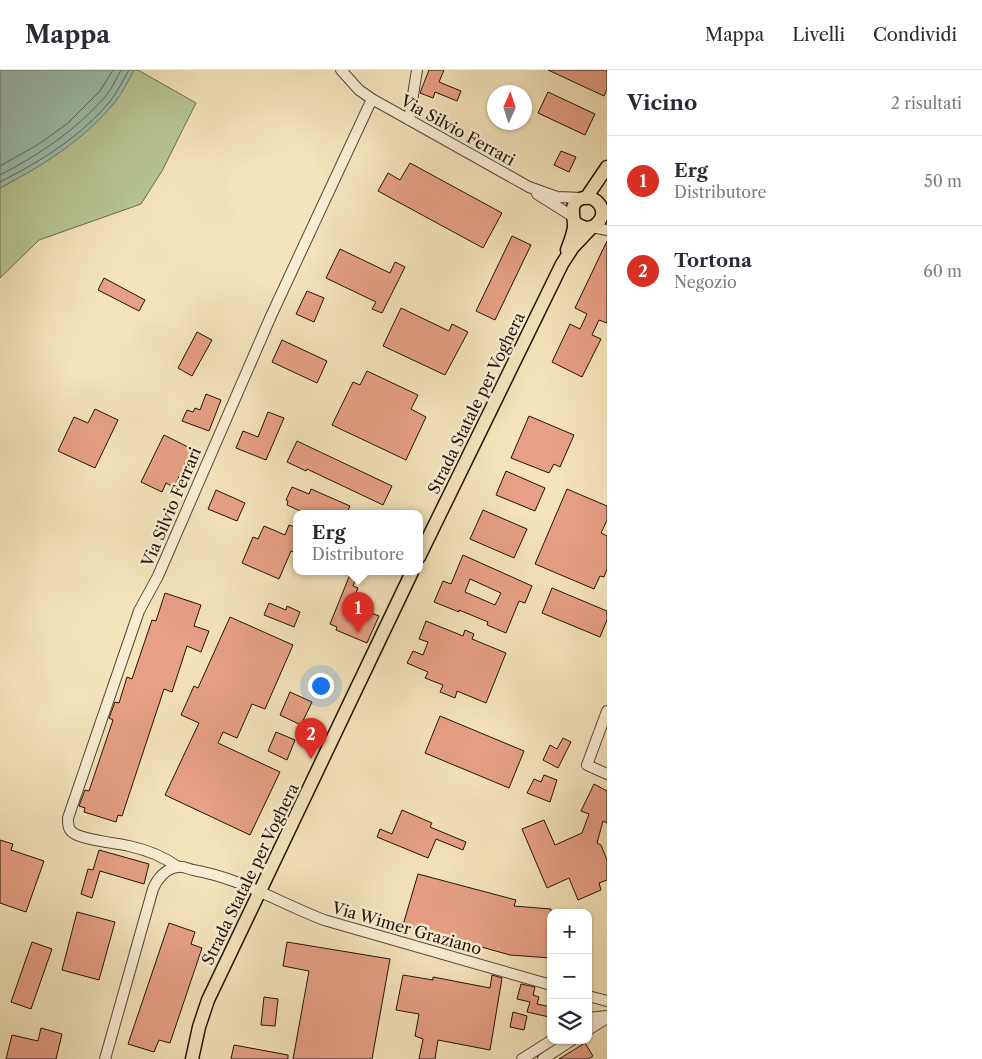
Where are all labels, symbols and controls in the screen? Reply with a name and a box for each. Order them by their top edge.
text: Mappa [25,20,110,49]
text: Mappa [705,24,764,46]
text: Livelli [792,24,845,46]
text: Condividi [873,24,957,46]
north arrow [487,85,532,130]
street label: Via Silvio Ferrari [396,90,519,170]
text: Vicino [627,90,697,115]
text: 2 risultati [891,93,962,113]
text: Erg [674,159,708,182]
text: 1 [639,171,647,191]
text: 50 m [924,171,962,191]
text: Distributore [674,182,766,202]
text: Tortona [674,249,752,272]
text: 2 [638,261,648,281]
text: 60 m [923,261,962,281]
text: Negozio [674,272,737,292]
street label: Strada Statale per Voghera [423,308,529,497]
street label: Via Silvio Ferrari [136,444,205,571]
popup [293,510,423,575]
text: Erg [312,521,346,544]
text: Distributore [312,544,404,564]
pin: 1 [342,592,374,633]
your location [308,673,334,699]
pin: 2 [295,718,327,759]
street label: Strada Statale per Voghera [197,779,303,968]
street label: Via Wimer Graziano [329,897,484,959]
map controls [547,909,592,1044]
button: + [547,909,592,954]
button: − [547,954,592,999]
button: layers [547,999,592,1044]

